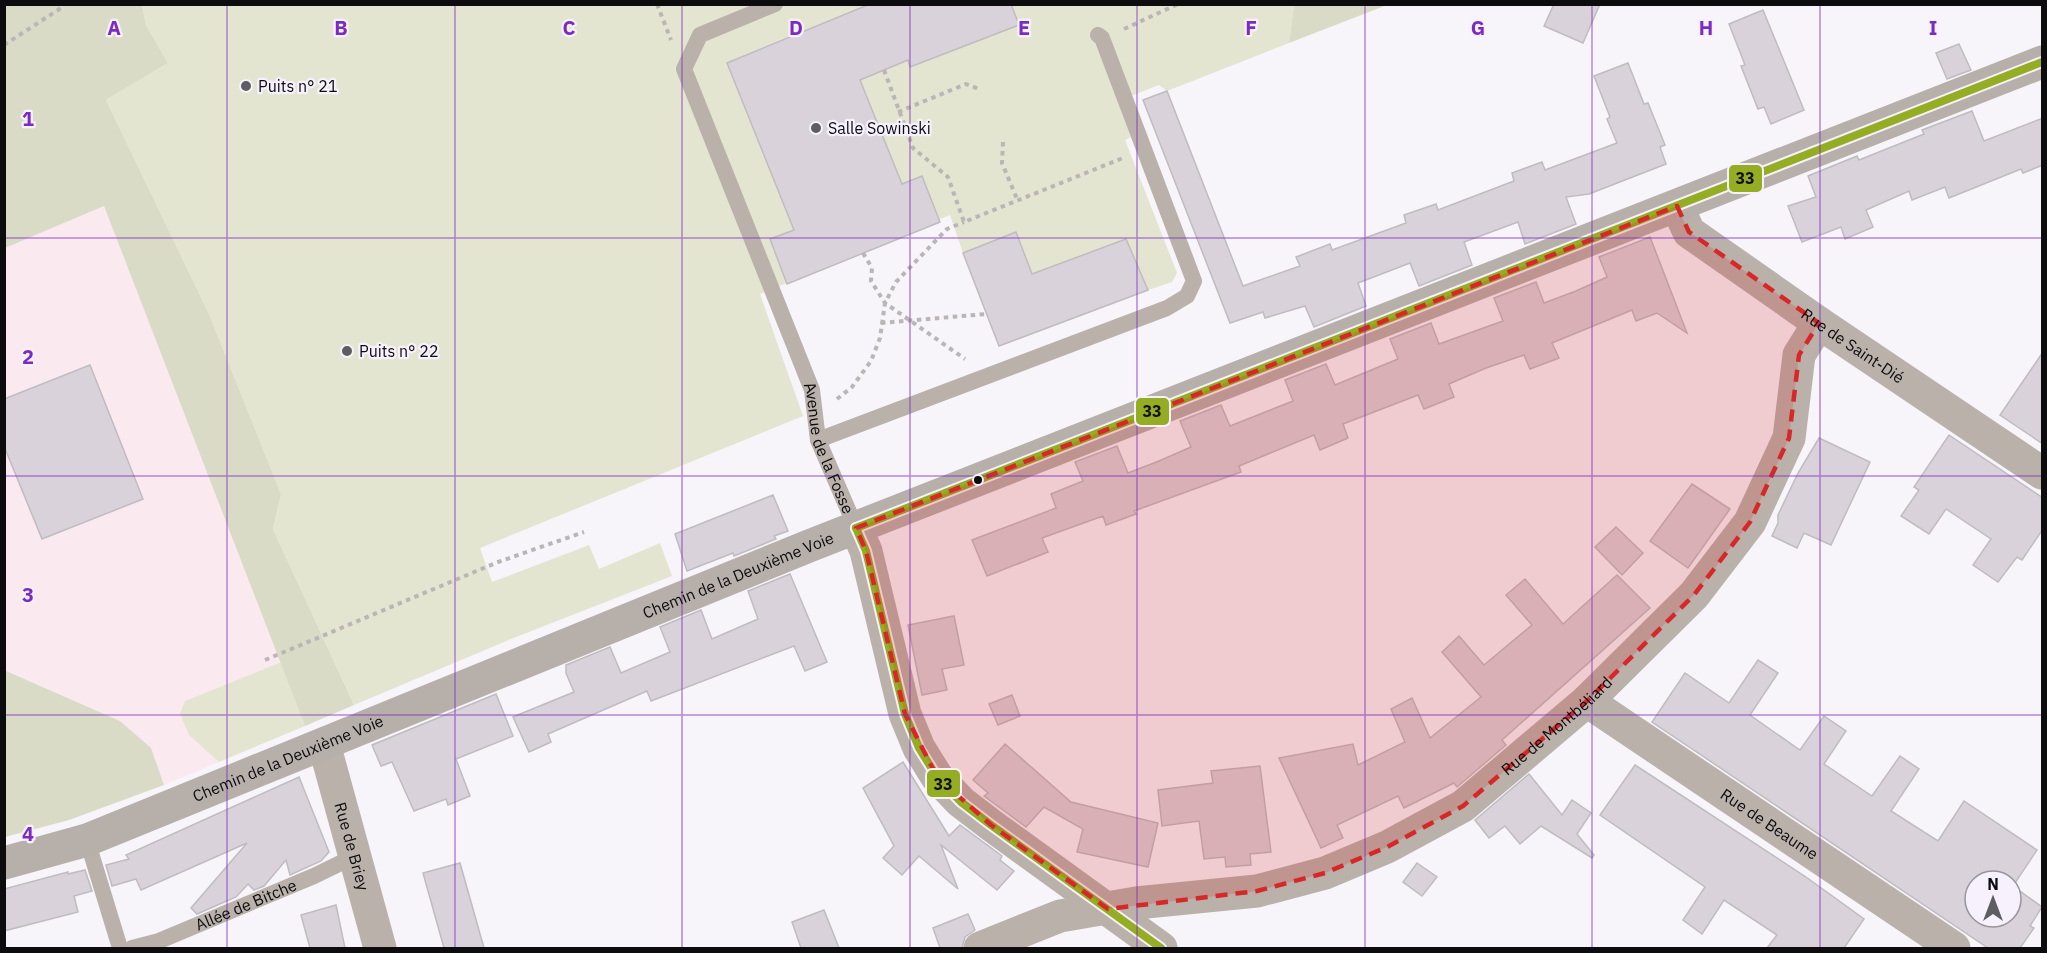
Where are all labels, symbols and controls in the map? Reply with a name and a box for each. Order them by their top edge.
text: A [107,14,121,41]
text: B [334,14,348,41]
text: C [562,14,576,41]
text: D [789,14,803,41]
text: E [1018,14,1030,41]
text: F [1245,14,1257,41]
text: G [1471,14,1485,41]
text: H [1699,14,1713,41]
text: I [1929,14,1937,41]
place label: Puits n° 21 [258,76,338,96]
marker: Puits n° 21 [239,79,253,93]
text: 1 [22,105,34,132]
place label: Salle Sowinski [828,118,931,138]
marker: Salle Sowinski [809,121,823,135]
line badge: 33 [1728,164,1763,193]
text: 33 [1735,168,1755,188]
street label: Rue de Saint-Dié [1797,304,1908,388]
place label: Puits n° 22 [359,341,439,361]
text: 2 [22,343,34,370]
marker: Puits n° 22 [340,344,354,358]
street label: Avenue de la Fosse [800,379,859,517]
line badge: 33 [1135,397,1170,426]
text: 33 [1142,401,1162,421]
unlabelled marker [972,474,984,486]
street label: Chemin de la Deuxième Voie [640,527,837,623]
text: 3 [22,581,34,608]
street label: Rue de Montbéliard [1497,672,1616,779]
street label: Chemin de la Deuxième Voie [189,710,386,806]
line badge: 33 [926,769,961,798]
text: 33 [933,774,953,794]
street label: Rue de Beaume [1717,784,1822,864]
street label: Rue de Briey [330,800,374,893]
text: 4 [22,820,34,847]
north arrow [1963,869,2023,929]
street label: Allée de Bitche [192,874,300,935]
text: N [1987,874,1999,894]

